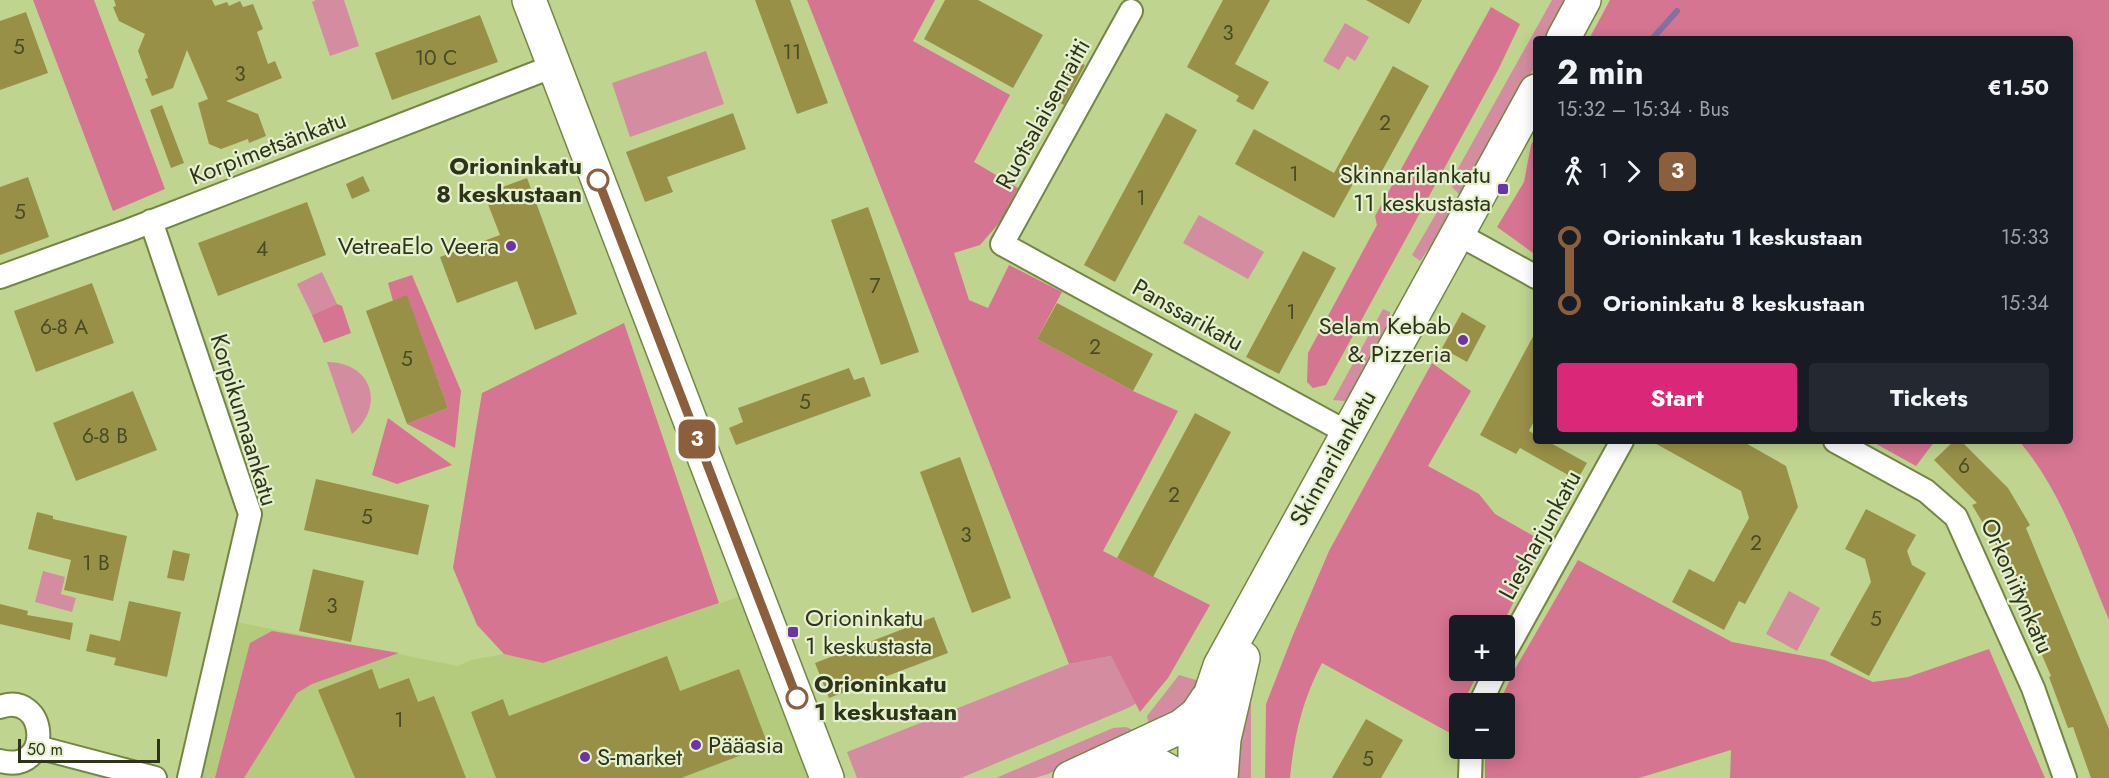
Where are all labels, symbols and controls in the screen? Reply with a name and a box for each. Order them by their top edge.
house number: 3 [1222,18,1234,48]
house number: 5 [13,32,25,62]
street label: Ruotsalaisenraitti [987,32,1099,196]
house number: 11 [783,37,801,67]
house number: 10 C [415,43,457,73]
text: 2 min [1557,49,1644,96]
house number: 3 [234,59,246,89]
text: €1.50 [1988,71,2049,103]
text: 15:32 – 15:34 · Bus [1557,95,1729,124]
street label: Korpimetsänkatu [184,102,351,193]
house number: 2 [1379,108,1391,138]
place label: Orioninkatu 8 keskustaan [436,148,582,211]
icon: walk [1557,155,1590,188]
icon: forward [1617,155,1650,188]
text: 3 [1671,156,1684,186]
place label: Skinnarilankatu 11 keskustasta [1340,157,1491,220]
text: 1 [1599,157,1608,186]
house number: 1 [1289,159,1299,189]
marker: Orioninkatu 8 keskustaan [587,169,609,191]
marker: Skinnarilankatu 11 keskustasta [1496,182,1510,196]
house number: 1 [1136,183,1146,213]
house number: 5 [14,197,26,227]
text: Orioninkatu 1 keskustaan [1603,221,1863,253]
text: 15:33 [2001,223,2049,252]
place label: VetreaElo Veera [338,228,499,263]
house number: 4 [256,234,268,264]
marker: VetreaElo Veera [504,239,518,253]
street label: Panssarikatu [1126,270,1250,360]
house number: 7 [869,271,881,301]
text: Orioninkatu 8 keskustaan [1603,287,1865,319]
text: 15:34 [2000,289,2049,318]
house number: 1 [1286,297,1296,327]
place label: Selam Kebab & Pizzeria [1318,308,1451,371]
house number: 6-8 A [40,312,88,342]
street label: Korpikunnaankatu [202,329,287,510]
house number: 2 [1089,332,1101,362]
marker: Selam Kebab & Pizzeria [1456,333,1470,347]
house number: 5 [401,344,413,374]
button: Start [1557,363,1797,432]
button: Tickets [1809,363,2049,432]
street label: Skinnarilankatu [1281,383,1385,532]
house number: 5 [799,387,811,417]
line badge: 3 [678,420,716,458]
house number: 6-8 B [82,421,128,451]
text: 3 [690,424,704,454]
house number: 6 [1958,451,1970,481]
street label: Liesharjunkatu [1490,464,1590,606]
house number: 2 [1168,480,1180,510]
house number: 5 [361,502,373,532]
street label: Orkoniitynkatu [1972,512,2063,659]
house number: 3 [960,520,972,550]
house number: 2 [1750,528,1762,558]
house number: 1 B [82,548,110,578]
house number: 3 [326,591,338,621]
place label: Orioninkatu 1 keskustasta [805,600,932,663]
house number: 5 [1870,604,1882,634]
map controls [1449,615,1515,759]
button: + [1449,615,1515,681]
marker: Orioninkatu 1 keskustasta [786,625,800,639]
place label: Orioninkatu 1 keskustaan [814,666,957,729]
marker: Orioninkatu 1 keskustaan [786,687,808,709]
button: − [1449,693,1515,759]
house number: 1 [394,705,404,735]
place label: Pääasia [708,727,783,762]
scale bar [18,736,160,764]
text: 50 m [27,738,63,761]
marker: Pääasia [689,738,703,752]
place label: S-market [597,739,682,774]
house number: 5 [1362,744,1374,774]
marker: S-market [578,750,592,764]

